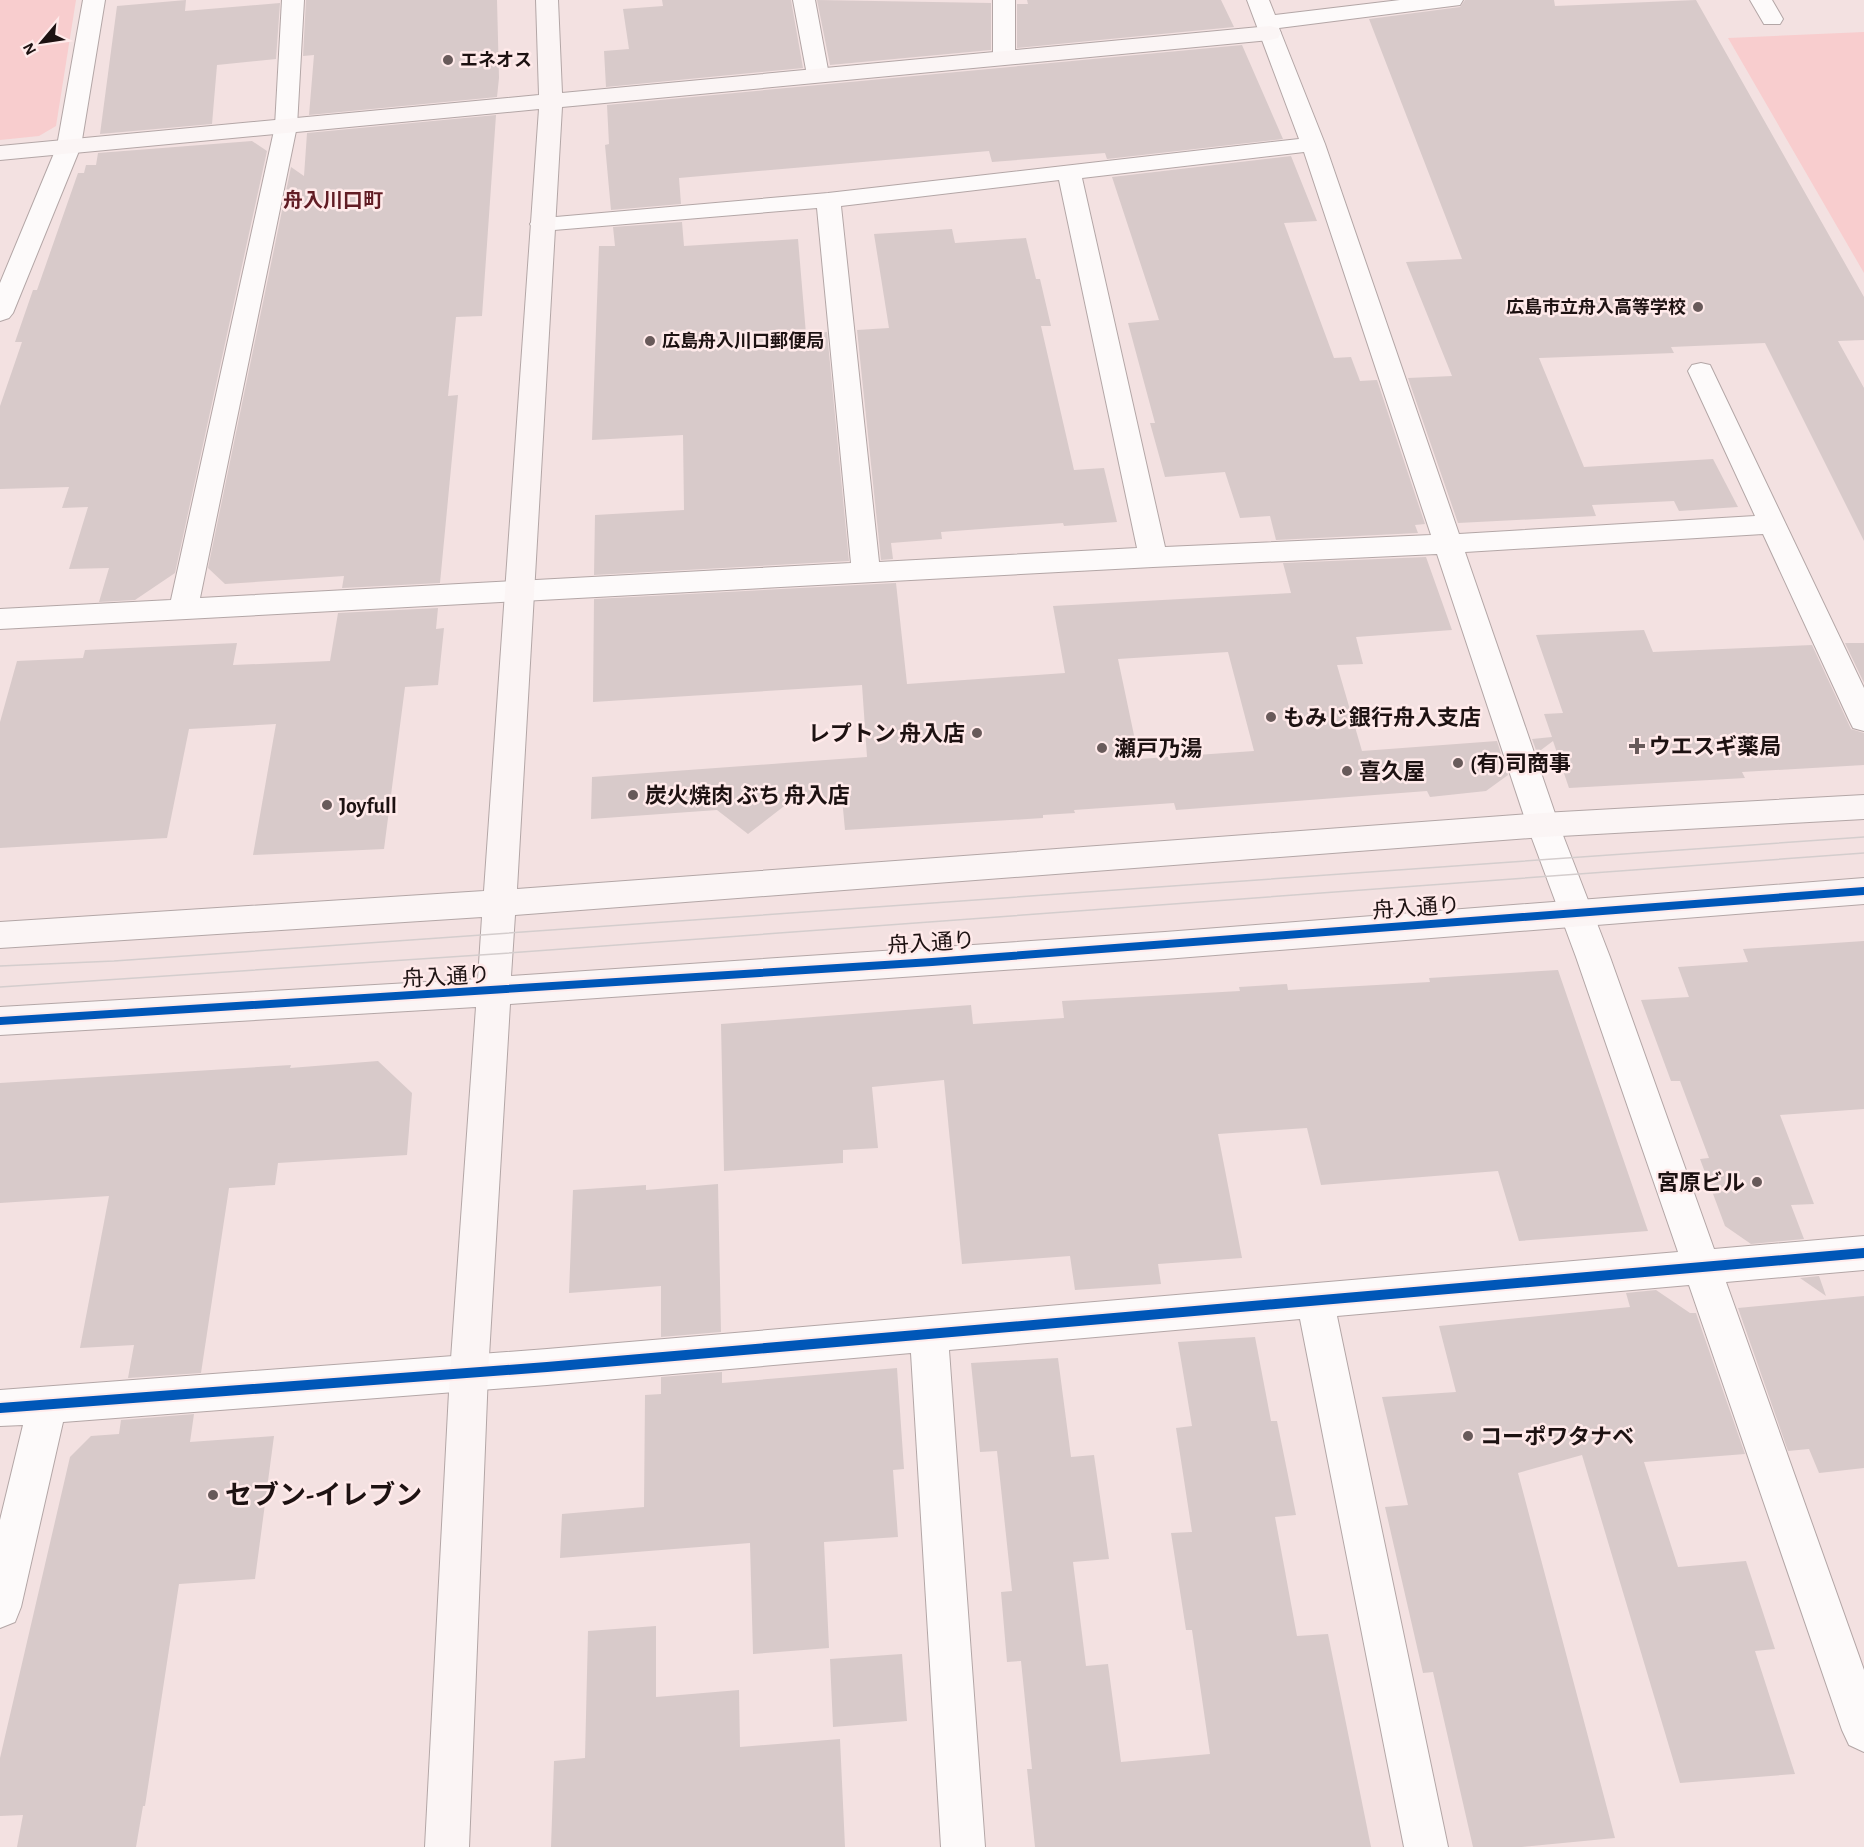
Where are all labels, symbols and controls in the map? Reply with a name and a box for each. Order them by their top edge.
north arrow [12,12,72,72]
text: N [20,40,39,58]
place label: エネオス [460,51,532,70]
marker: エネオス [441,53,455,67]
district label: 舟入川口町 [283,189,383,211]
place label: 広島市立舟入高等学校 [1506,297,1686,317]
marker: 広島市立舟入高等学校 [1691,300,1705,314]
place label: 広島舟入川口郵便局 [662,331,824,351]
marker: 広島舟入川口郵便局 [643,334,657,348]
place label: もみじ銀行舟入支店 [1283,706,1481,729]
marker: もみじ銀行舟入支店 [1264,710,1278,724]
place label: レプトン 舟入店 [808,722,965,745]
marker: レプトン 舟入店 [970,726,984,740]
place label: ウエスギ薬局 [1649,734,1781,758]
place label: 瀬戸乃湯 [1114,737,1202,760]
marker: ウエスギ薬局 [1630,739,1644,753]
marker: 瀬戸乃湯 [1095,741,1109,755]
place label: (有)司商事 [1470,752,1571,775]
marker: (有)司商事 [1451,756,1465,770]
place label: 喜久屋 [1359,760,1425,783]
marker: 喜久屋 [1340,764,1354,778]
place label: 炭火焼肉 ぶち 舟入店 [645,784,850,807]
marker: 炭火焼肉 ぶち 舟入店 [626,788,640,802]
place label: Joyfull [339,795,397,818]
marker: Joyfull [320,798,334,812]
street label: 舟入通り [1371,893,1461,922]
street label: 舟入通り [886,928,976,957]
street label: 舟入通り [401,963,491,990]
place label: 宮原ビル [1657,1171,1745,1194]
marker: 宮原ビル [1750,1175,1764,1189]
place label: コーポワタナベ [1480,1424,1634,1448]
marker: コーポワタナベ [1461,1429,1475,1443]
place label: セブン-イレブン [225,1480,422,1509]
marker: セブン-イレブン [206,1488,220,1502]

